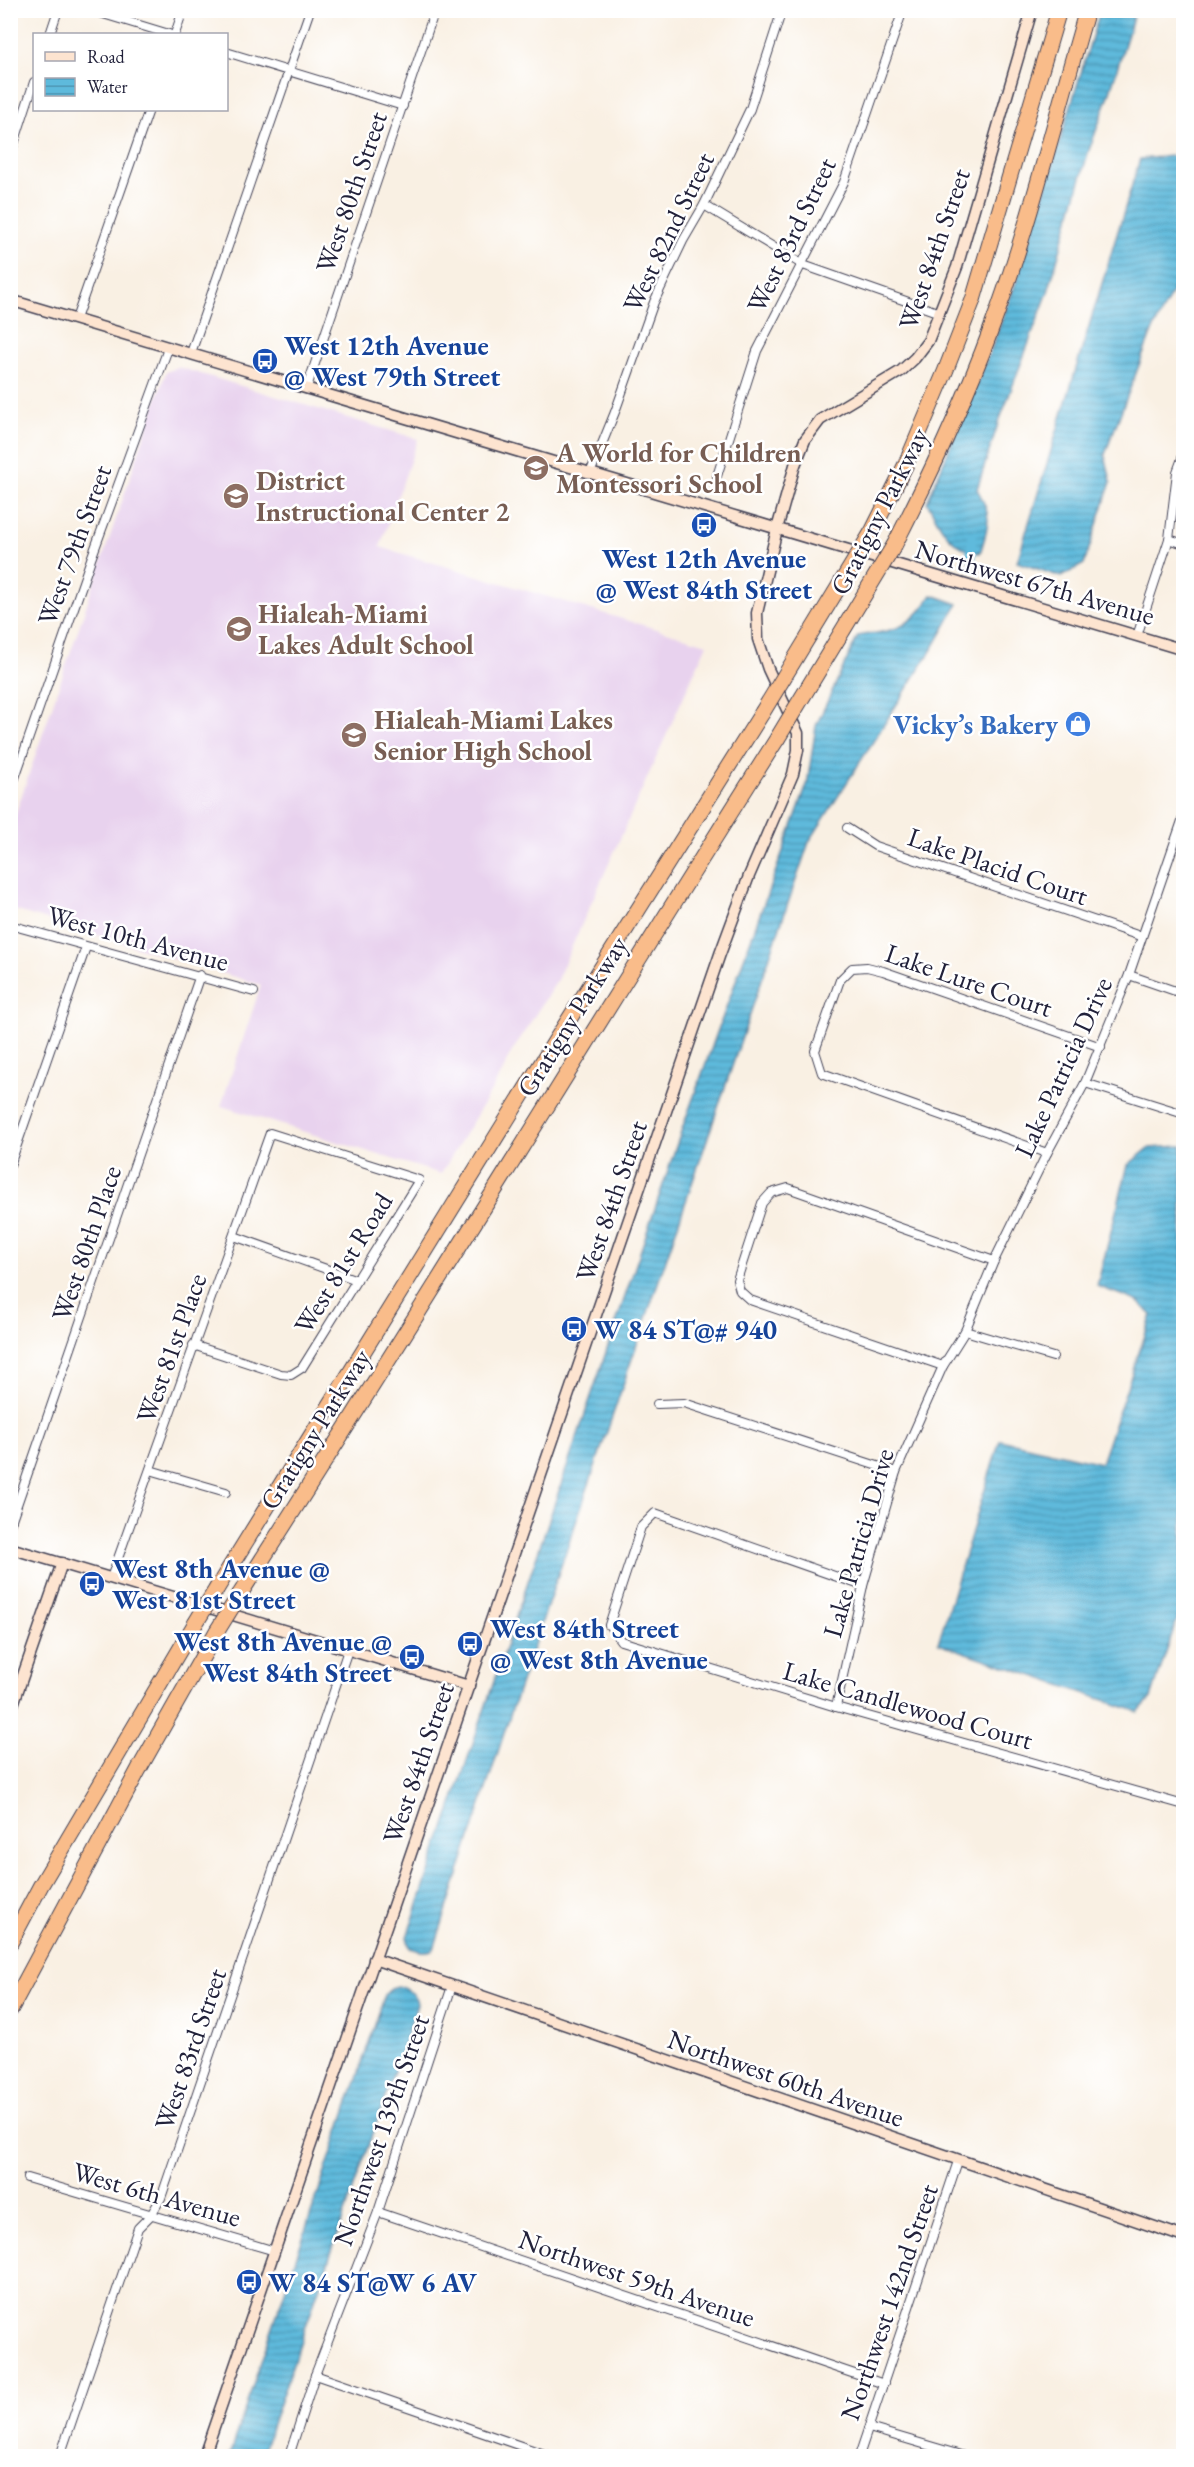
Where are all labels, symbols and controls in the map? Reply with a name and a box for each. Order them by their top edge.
legend [33,33,228,111]
text: Road [87,45,126,68]
text: Water [87,75,128,98]
street label: West 80th Street [307,106,395,277]
street label: West 82nd Street [614,146,722,318]
street label: West 83rd Street [738,151,844,318]
street label: West 84th Street [890,163,978,334]
place label: West 12th Avenue @ West 79th Street [284,328,500,394]
bus stop icon: West 12th Avenue @ West 79th Street [250,346,280,376]
street label: Gratigny Parkway [822,421,936,601]
place label: A World for Children Montessori School [555,435,802,501]
school or university icon: A World for Children Montessori School [521,453,551,483]
street label: West 79th Street [29,460,119,630]
place label: District Instructional Center 2 [256,463,509,529]
school or university icon: District Instructional Center 2 [221,481,251,511]
bus stop icon: West 12th Avenue @ West 84th Street [689,510,719,540]
street label: Northwest 67th Avenue [911,531,1159,633]
place label: West 12th Avenue @ West 84th Street [596,541,812,607]
place label: Hialeah-Miami Lakes Adult School [258,596,474,662]
school or university icon: Hialeah-Miami Lakes Adult School [224,614,254,644]
place label: Hialeah-Miami Lakes Senior High School [374,702,613,768]
place label: Vicky’s Bakery [893,707,1059,742]
shop icon: Vicky’s Bakery [1063,709,1093,739]
school or university icon: Hialeah-Miami Lakes Senior High School [339,720,369,750]
street label: Lake Placid Court [903,819,1093,913]
street label: West 10th Avenue [43,897,233,979]
street label: Gratigny Parkway [509,929,635,1103]
street label: Lake Lure Court [881,935,1058,1025]
street label: Lake Patricia Drive [1006,971,1120,1163]
street label: West 84th Street [567,1115,655,1286]
street label: West 80th Place [43,1161,129,1325]
street label: West 81st Road [286,1186,400,1340]
street label: West 81st Place [128,1268,214,1428]
place label: W 84 ST@# 940 [594,1312,777,1347]
bus stop icon: W 84 ST@# 940 [559,1314,589,1344]
street label: Gratigny Parkway [252,1342,378,1516]
street label: Lake Patricia Drive [814,1444,902,1642]
place label: West 8th Avenue @ West 81st Street [112,1551,330,1617]
bus stop icon: West 8th Avenue @ West 81st Street [77,1569,107,1599]
place label: West 84th Street @ West 8th Avenue [490,1611,708,1677]
place label: West 8th Avenue @ West 84th Street [174,1624,392,1690]
bus stop icon: West 84th Street @ West 8th Avenue [455,1629,485,1659]
bus stop icon: West 8th Avenue @ West 84th Street [397,1642,427,1672]
street label: Lake Candlewood Court [779,1653,1037,1758]
street label: West 84th Street [374,1677,462,1848]
street label: West 83rd Street [146,1963,234,2134]
street label: Northwest 139th Street [325,2009,437,2250]
street label: Northwest 60th Avenue [663,2021,909,2135]
street label: West 6th Avenue [69,2153,245,2235]
street label: Northwest 142nd Street [832,2179,946,2425]
street label: Northwest 59th Avenue [514,2221,760,2335]
place label: W 84 ST@W 6 AV [268,2265,478,2300]
bus stop icon: W 84 ST@W 6 AV [234,2267,264,2297]

